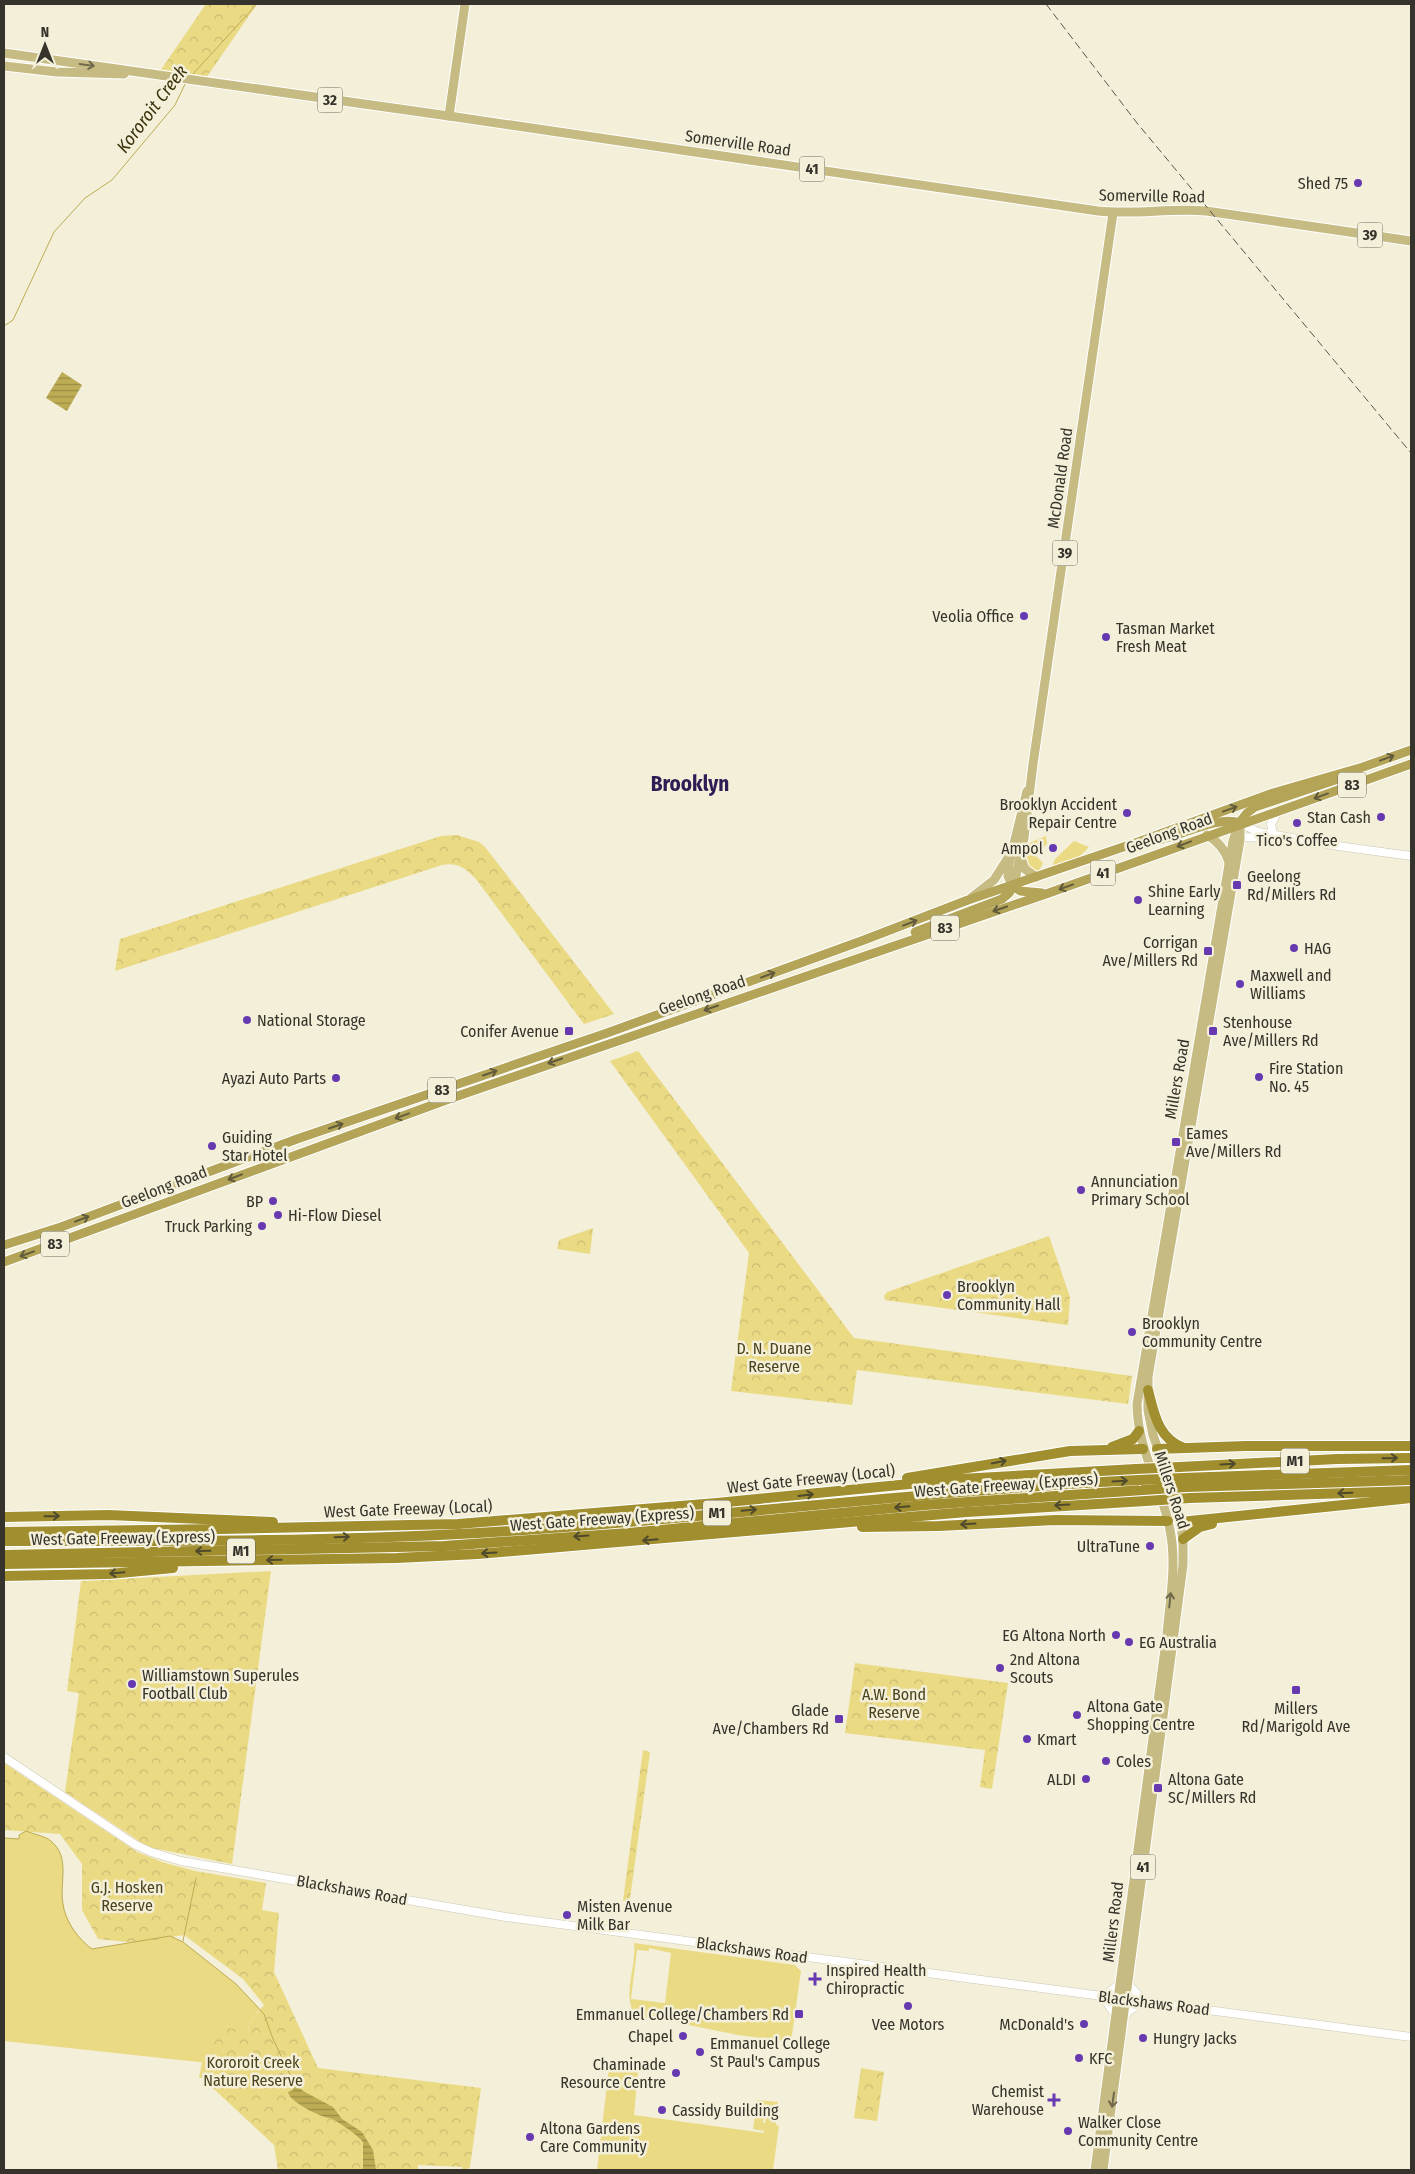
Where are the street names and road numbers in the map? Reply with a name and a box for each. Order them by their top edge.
road number: 32 [318,88,342,112]
street label: Somerville Road [684,126,792,160]
road number: 41 [800,156,824,182]
street label: Somerville Road [1099,186,1205,206]
road number: 39 [1358,222,1382,248]
street label: McDonald Road [1044,426,1076,530]
road number: 39 [1052,540,1078,566]
road number: 83 [1338,772,1366,798]
street label: Geelong Road [1123,809,1215,857]
road number: 41 [1090,860,1116,886]
road number: 83 [931,916,959,940]
street label: Geelong Road [656,971,748,1019]
street label: Millers Road [1161,1038,1193,1120]
road number: 83 [428,1078,456,1102]
street label: Geelong Road [118,1162,210,1212]
road number: 83 [41,1232,69,1256]
road number: M1 [1281,1448,1309,1474]
street label: Millers Road [1150,1449,1194,1531]
street label: West Gate Freeway (Local) [726,1461,896,1497]
street label: West Gate Freeway (Express) [913,1469,1099,1501]
street label: West Gate Freeway (Local) [323,1497,493,1521]
road number: M1 [703,1500,731,1526]
street label: West Gate Freeway (Express) [509,1503,695,1535]
street label: West Gate Freeway (Express) [31,1527,216,1549]
road number: M1 [227,1538,255,1564]
road number: 41 [1130,1854,1156,1880]
street label: Blackshaws Road [295,1871,409,1909]
street label: Millers Road [1099,1881,1127,1963]
street label: Blackshaws Road [695,1933,809,1967]
street label: Blackshaws Road [1097,1987,1211,2019]

